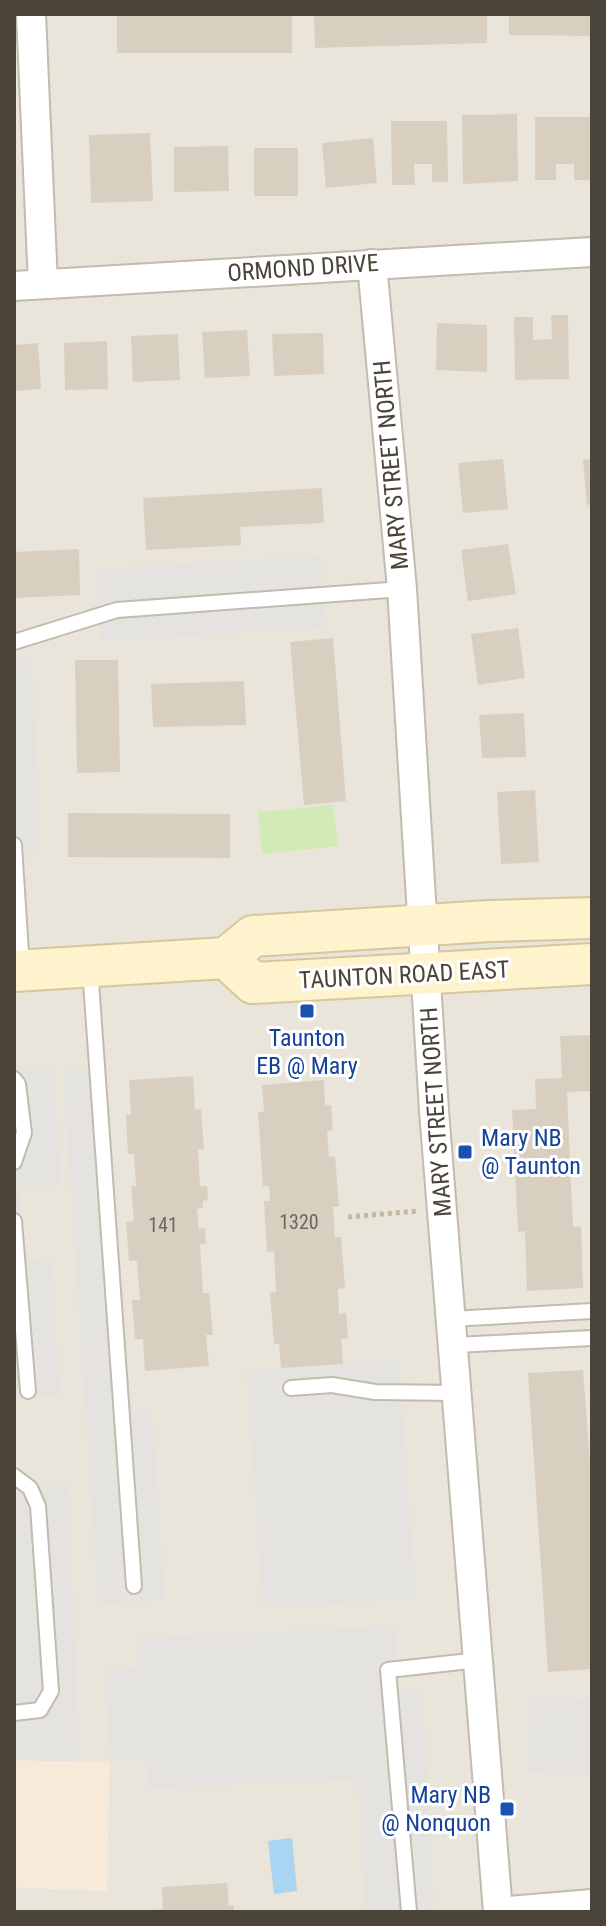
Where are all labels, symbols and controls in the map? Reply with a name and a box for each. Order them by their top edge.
street label: ORMOND DRIVE [226,249,380,287]
street label: MARY STREET NORTH [368,359,414,571]
street label: TAUNTON ROAD EAST [298,956,510,994]
marker: Taunton EB @ Mary [298,1002,316,1020]
street label: MARY STREET NORTH [415,1006,457,1218]
place label: Taunton EB @ Mary [256,1024,358,1080]
place label: Mary NB @ Taunton [481,1124,581,1180]
marker: Mary NB @ Taunton [456,1143,474,1161]
house number: 1320 [279,1210,319,1234]
house number: 141 [148,1213,178,1237]
place label: Mary NB @ Nonquon [381,1781,491,1837]
marker: Mary NB @ Nonquon [498,1800,516,1818]

